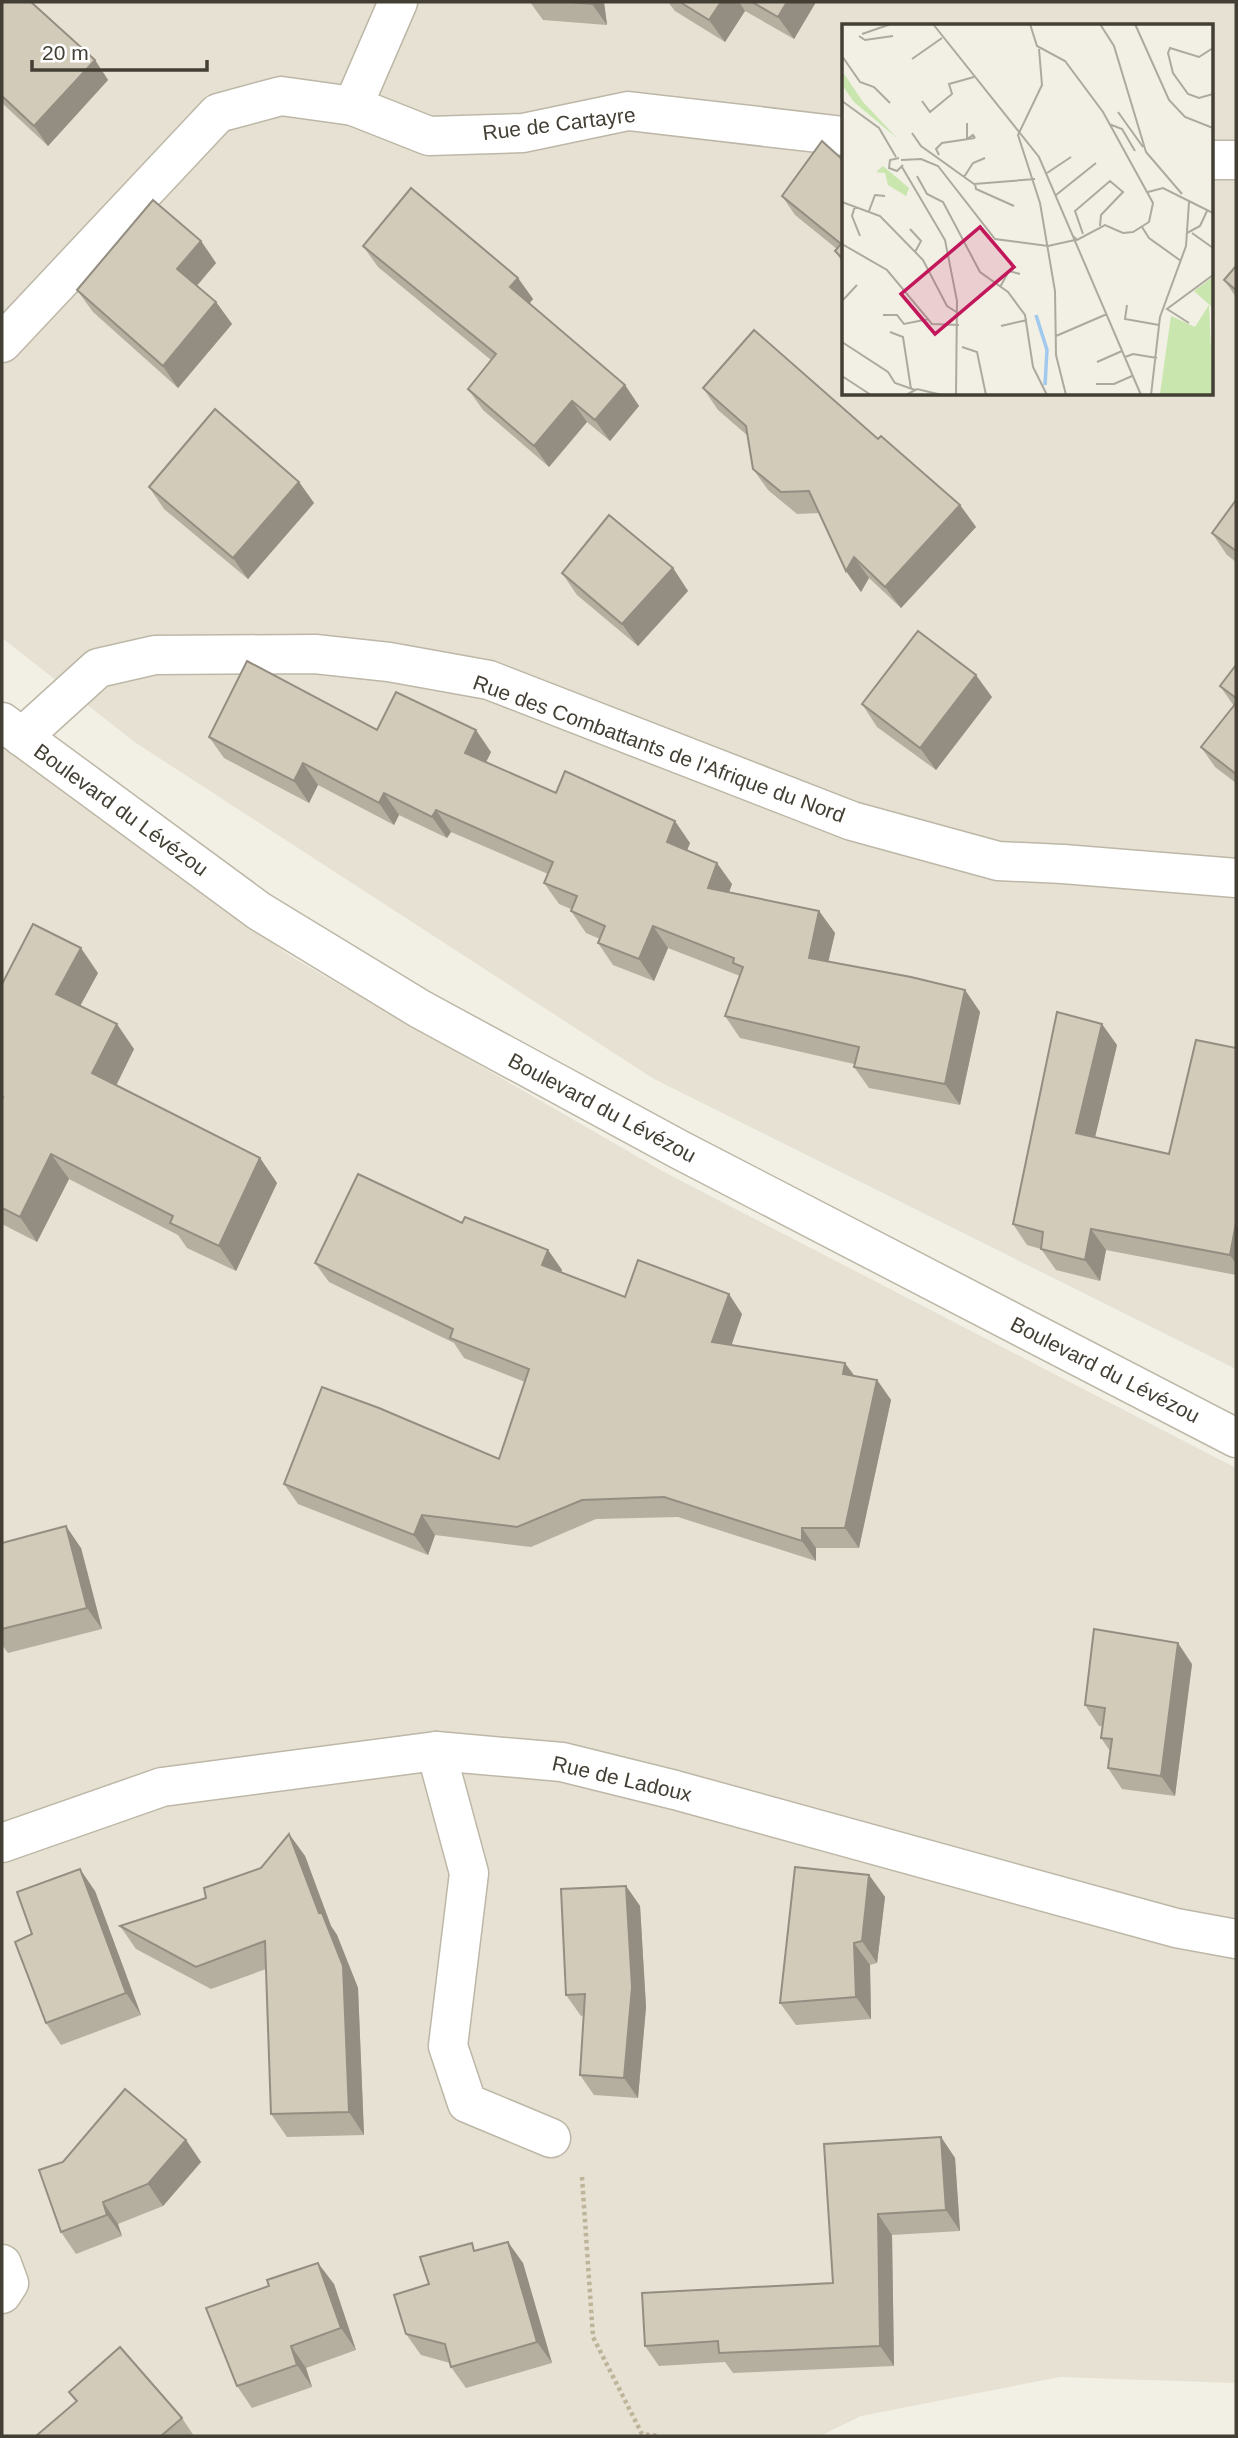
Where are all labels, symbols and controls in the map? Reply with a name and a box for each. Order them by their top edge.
inset map [842,24,1214,396]
scale bar [32,28,206,72]
text: 20 m [42,41,89,64]
street label: Rue de Cartayre [481,103,637,144]
street label: Rue des Combattants de l'Afrique du Nord [470,670,848,827]
street label: Boulevard du Lévézou [30,739,213,880]
street label: Boulevard du Lévézou [505,1048,700,1167]
street label: Boulevard du Lévézou [1007,1312,1204,1427]
street label: Rue de Ladoux [550,1751,695,1806]

